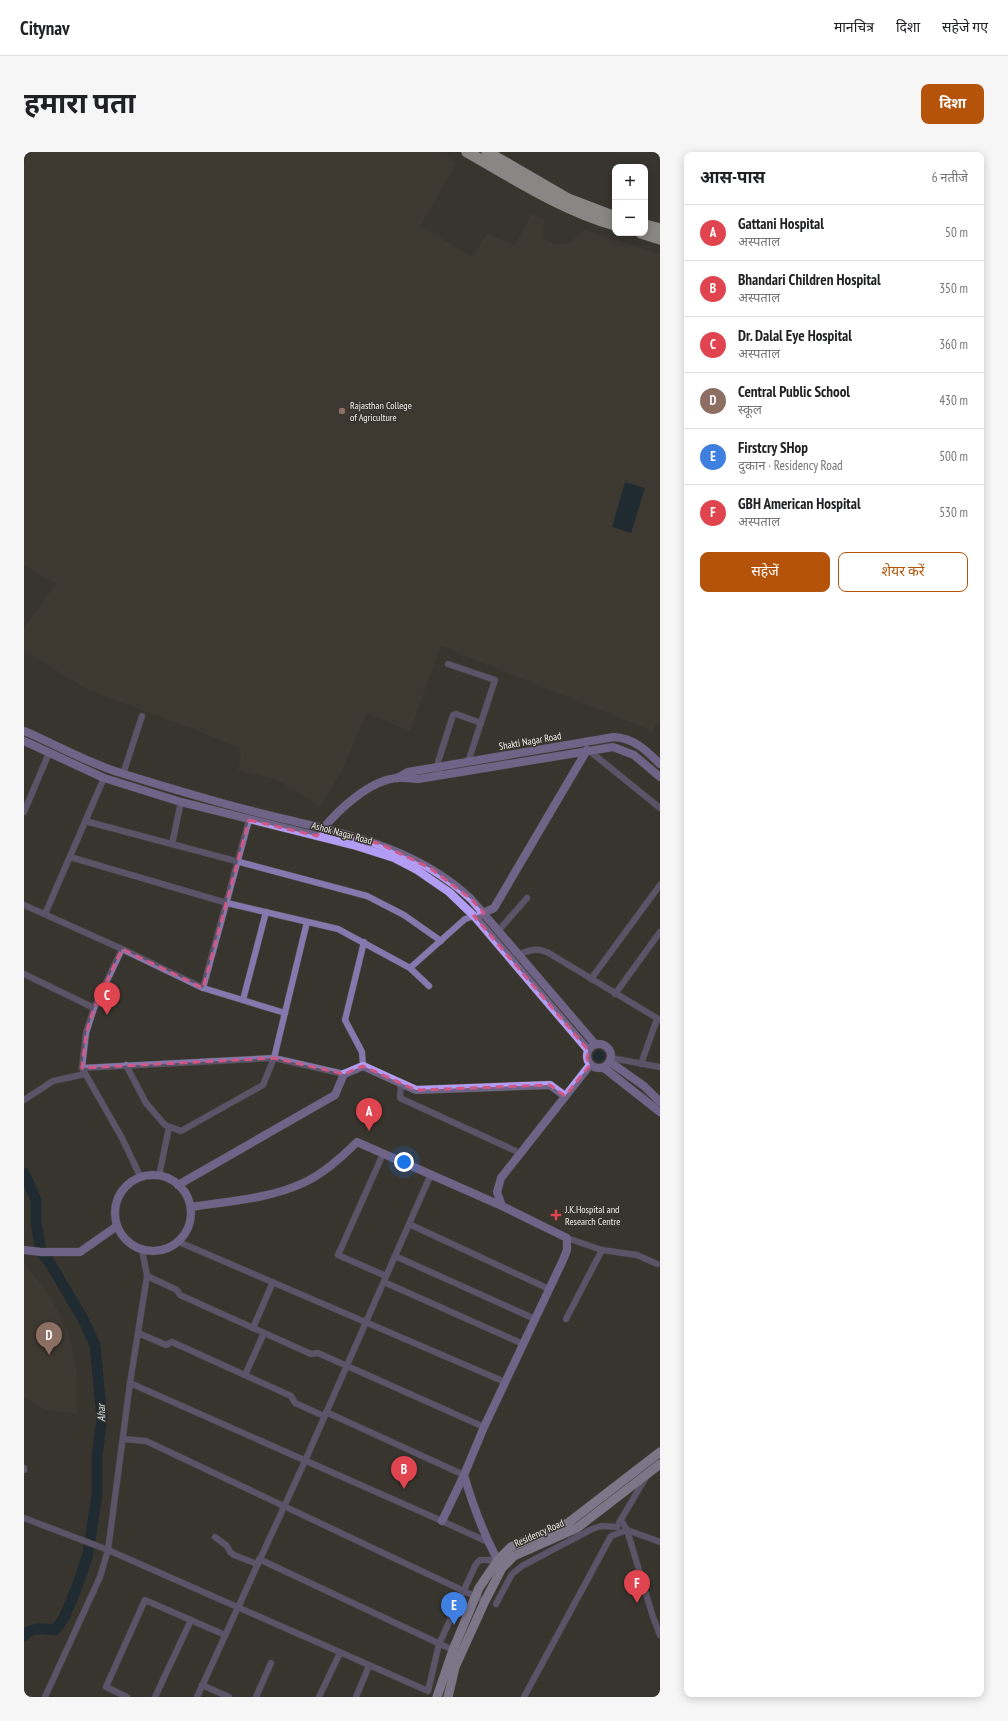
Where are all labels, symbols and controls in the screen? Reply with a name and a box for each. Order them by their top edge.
text: Citynav [20,16,70,40]
text: मानचित्र [834,18,874,36]
text: दिशा [896,18,920,36]
text: सहेजे गए [942,18,988,36]
text: हमारा पता [24,84,135,121]
button: दिशा [921,84,984,124]
map controls [612,164,648,236]
button: + [612,164,648,200]
text: आस-पास [700,166,765,188]
text: 6 नतीजे [932,169,968,186]
button: − [612,200,648,236]
text: Gattani Hospital [738,214,824,233]
text: A [710,224,716,241]
text: 50 m [945,224,968,241]
text: अस्पताल [738,233,780,250]
text: Bhandari Children Hospital [738,270,881,289]
text: B [710,280,716,297]
text: 350 m [939,280,968,297]
text: अस्पताल [738,289,780,306]
text: Dr. Dalal Eye Hospital [738,326,852,345]
text: C [710,336,716,353]
text: 360 m [939,336,968,353]
text: अस्पताल [738,345,780,362]
text: Central Public School [738,382,850,401]
text: D [710,392,716,409]
text: 430 m [939,392,968,409]
place label: Rajasthan College of Agriculture [350,399,412,424]
text: स्कूल [738,401,762,418]
marker: Rajasthan College of Agriculture [337,406,347,416]
text: Firstcry SHop [738,438,808,457]
text: E [710,448,716,465]
text: 500 m [939,448,968,465]
text: दुकान · Residency Road [738,457,843,474]
text: GBH American Hospital [738,494,861,513]
text: F [710,504,716,521]
text: 530 m [939,504,968,521]
text: अस्पताल [738,513,780,530]
button: सहेजें [700,552,830,592]
button: शेयर करें [838,552,968,592]
street label: Shakti Nagar Road [498,729,562,753]
street label: Ashok Nagar Road [310,819,374,847]
pin: C [94,982,120,1015]
pin: A [356,1098,382,1131]
your location [394,1152,414,1172]
place label: J.K.Hospital and Research Centre [564,1203,620,1228]
marker: J.K.Hospital and Research Centre [550,1209,562,1221]
pin: D [36,1322,62,1355]
water label: Ahar [94,1402,108,1422]
pin: B [391,1456,417,1489]
street label: Residency Road [512,1516,566,1550]
pin: F [624,1570,650,1603]
pin: E [441,1592,467,1625]

